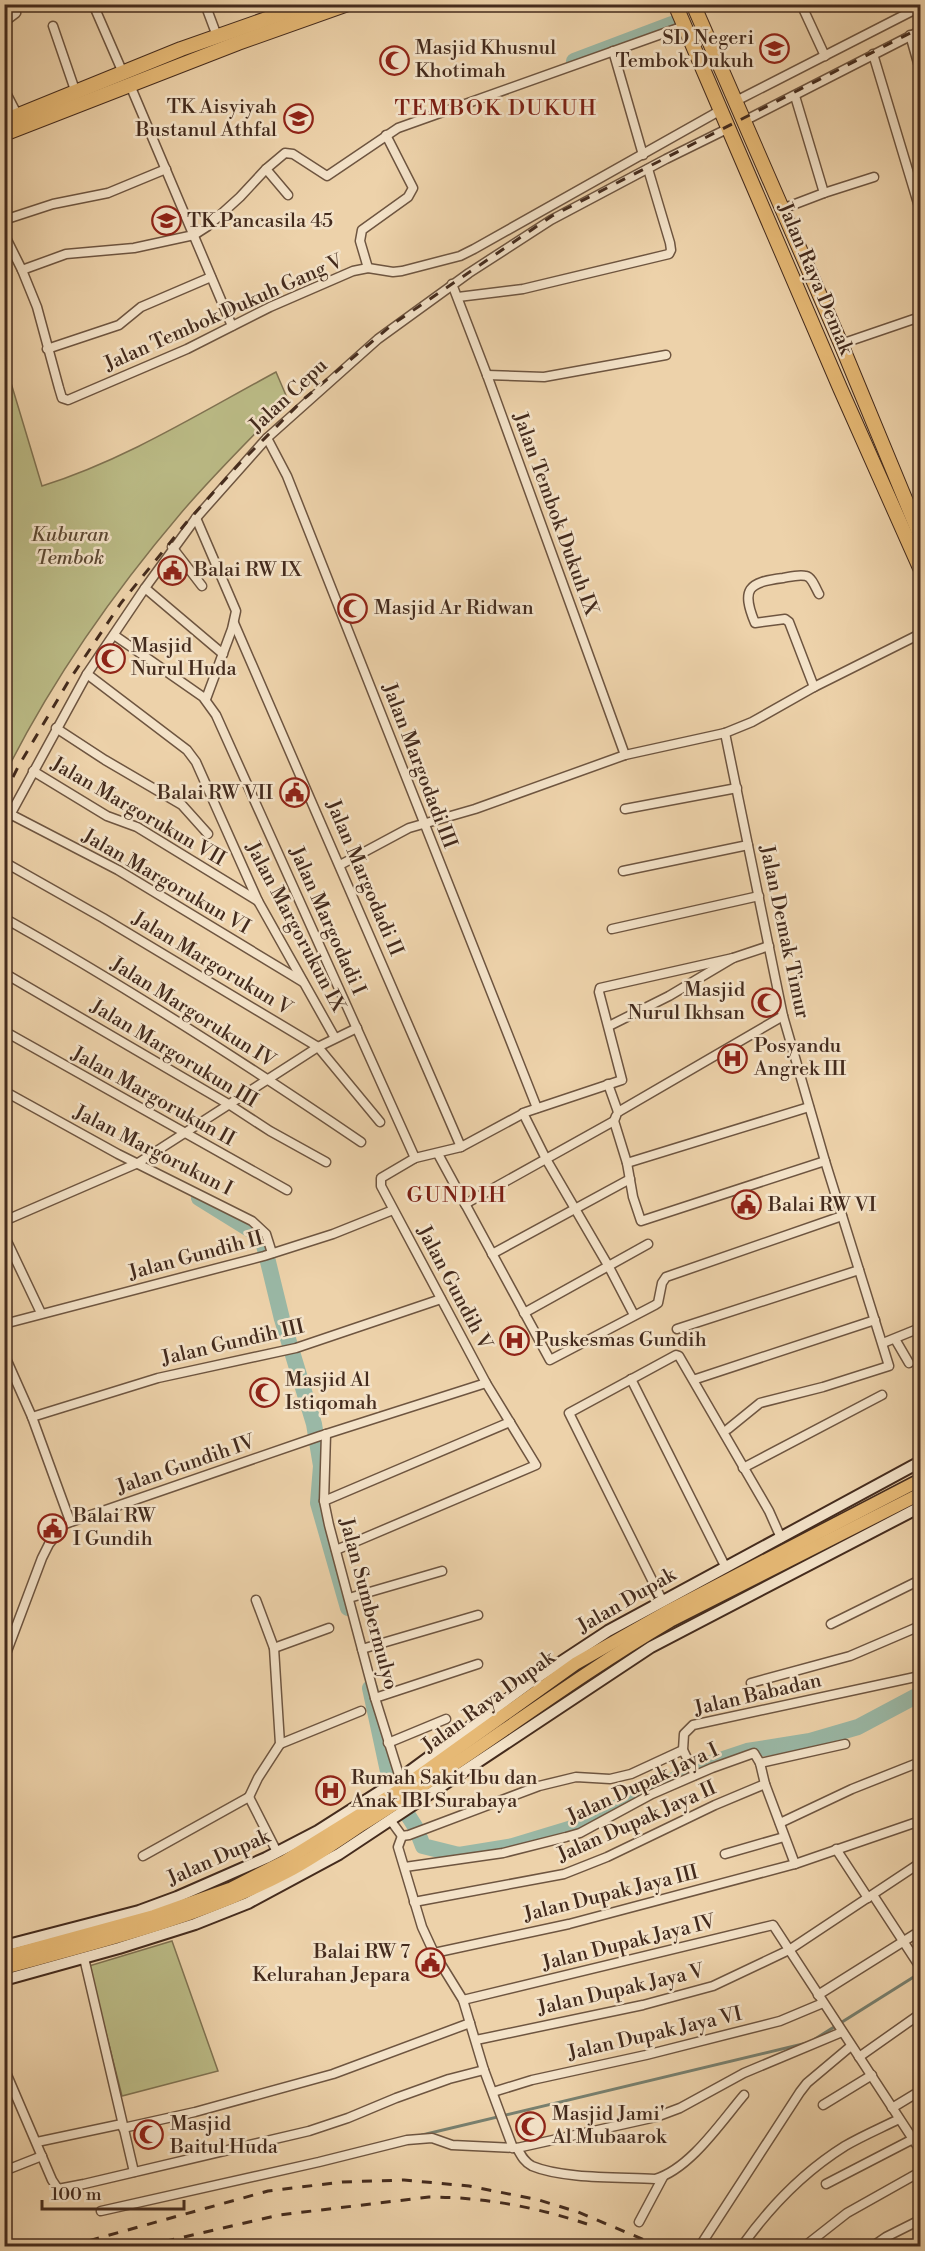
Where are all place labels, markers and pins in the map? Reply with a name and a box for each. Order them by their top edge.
place label: SD Negeri Tembok Dukuh [616,26,754,74]
school or university icon: SD Negeri Tembok Dukuh [759,33,791,65]
place label: Masjid Khusnul Khotimah [415,36,556,84]
mosque icon: Masjid Khusnul Khotimah [378,44,410,76]
place label: TK Aisyiyah Bustanul Athfal [135,95,277,143]
school or university icon: TK Aisyiyah Bustanul Athfal [282,103,314,135]
school or university icon: TK Pancasila 45 [150,205,182,237]
place label: TK Pancasila 45 [187,209,333,234]
public building icon: Balai RW IX [157,554,189,586]
place label: Balai RW IX [193,558,302,583]
mosque icon: Masjid Ar Ridwan [337,592,369,624]
place label: Masjid Ar Ridwan [374,596,534,621]
place label: Masjid Nurul Huda [131,634,237,682]
mosque icon: Masjid Nurul Huda [94,642,126,674]
public building icon: Balai RW VII [278,777,310,809]
place label: Balai RW VII [156,781,273,806]
place label: Masjid Nurul Ikhsan [628,978,746,1026]
mosque icon: Masjid Nurul Ikhsan [750,986,782,1018]
place label: Posyandu Angrek III [753,1034,847,1082]
hospital icon: Posyandu Angrek III [717,1042,749,1074]
public building icon: Balai RW VI [731,1189,763,1221]
place label: Balai RW VI [767,1193,877,1218]
hospital icon: Puskesmas Gundih [498,1324,530,1356]
place label: Puskesmas Gundih [535,1328,707,1353]
place label: Masjid Al Istiqomah [285,1368,378,1416]
mosque icon: Masjid Al Istiqomah [248,1376,280,1408]
place label: Balai RW I Gundih [72,1504,156,1552]
public building icon: Balai RW I Gundih [36,1512,68,1544]
place label: Rumah Sakit Ibu dan Anak IBI Surabaya [350,1766,537,1814]
hospital icon: Rumah Sakit Ibu dan Anak IBI Surabaya [314,1774,346,1806]
place label: Balai RW 7 Kelurahan Jepara [252,1940,411,1988]
public building icon: Balai RW 7 Kelurahan Jepara [415,1947,447,1979]
place label: Masjid Jami' Al Mubaarok [551,2102,668,2150]
mosque icon: Masjid Jami' Al Mubaarok [515,2110,547,2142]
place label: Masjid Baitul Huda [169,2112,279,2160]
mosque icon: Masjid Baitul Huda [133,2119,165,2151]

